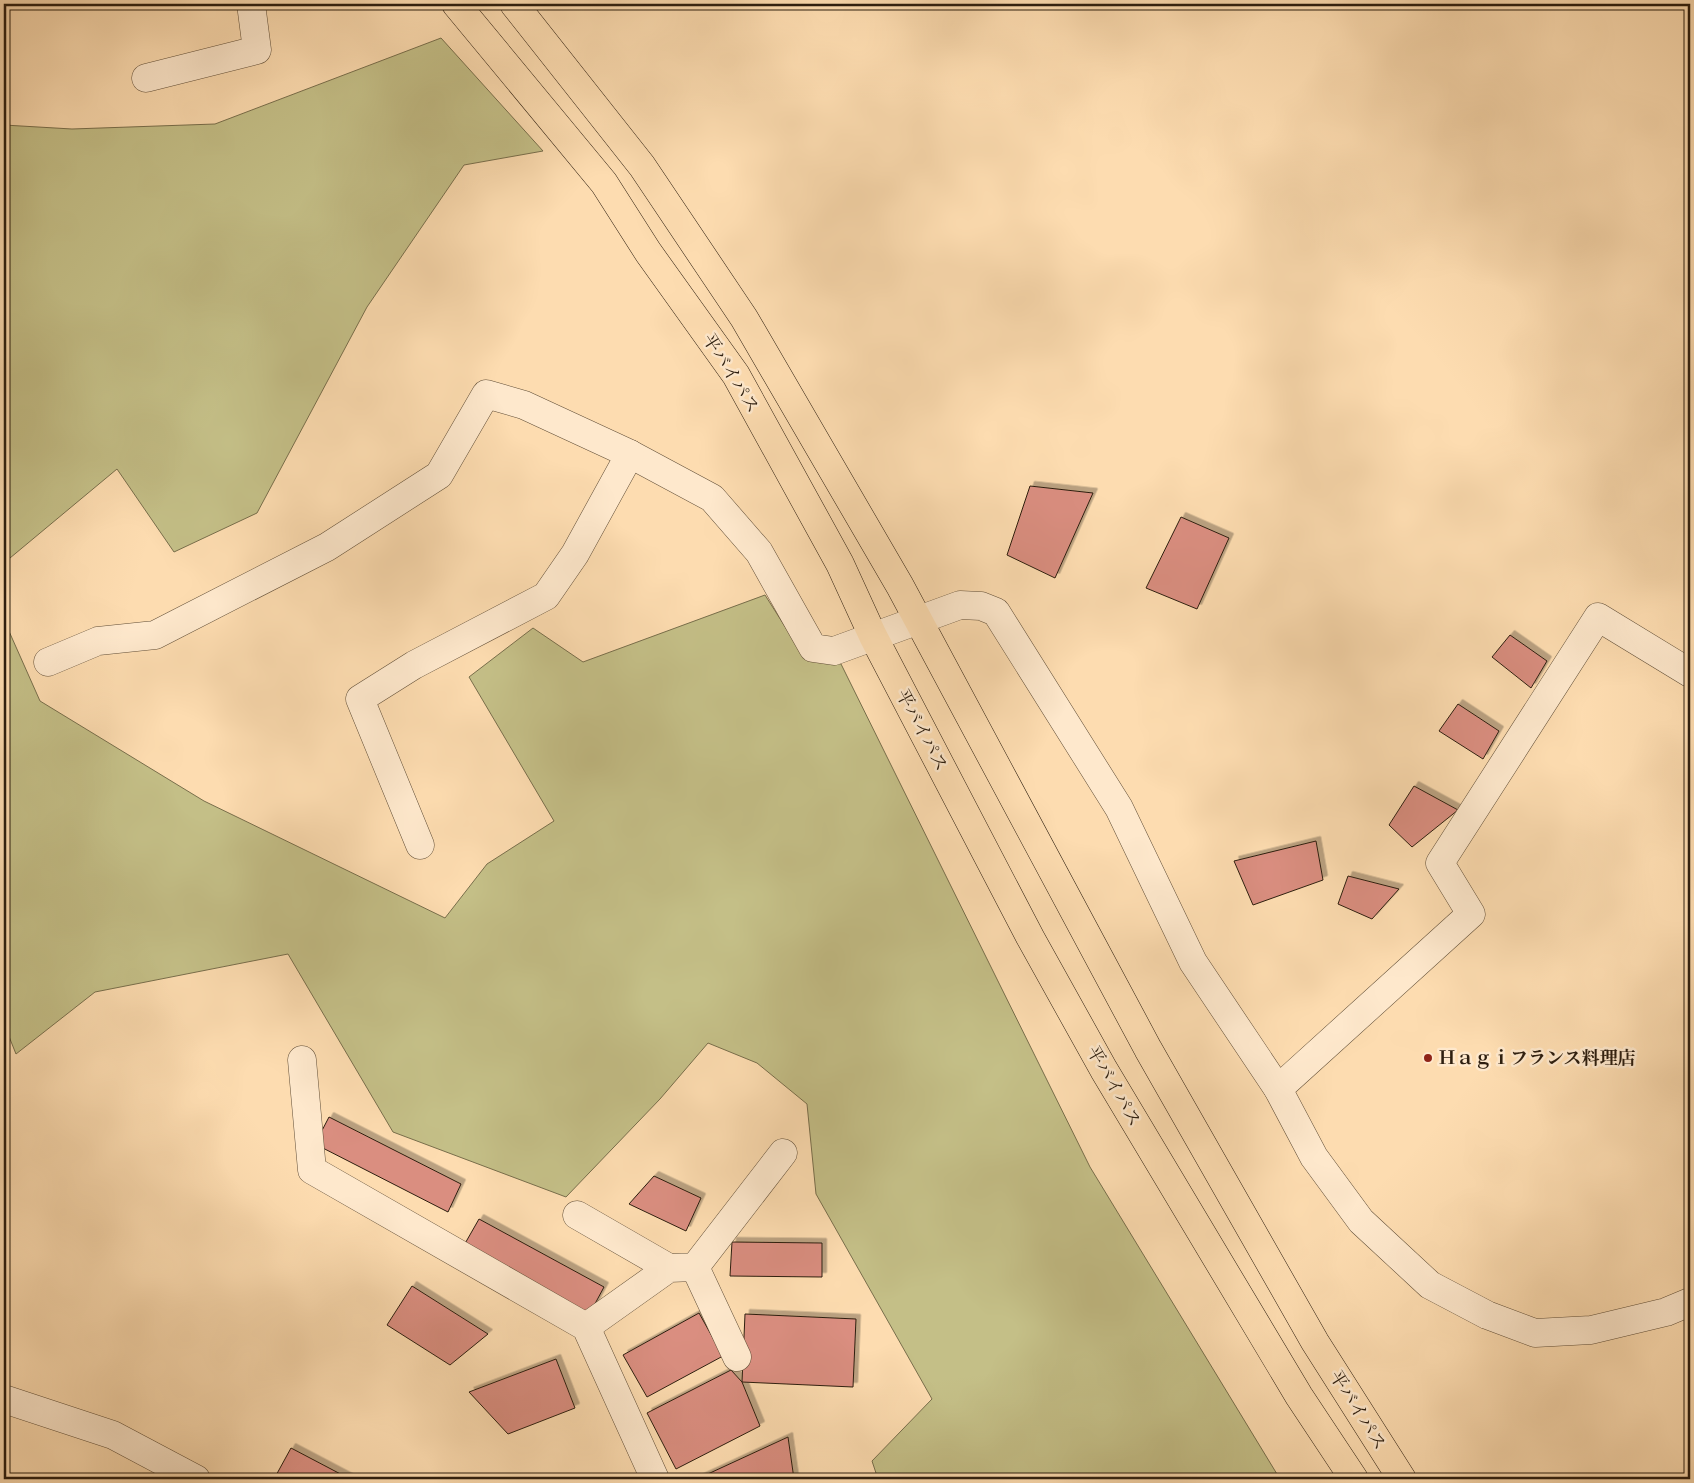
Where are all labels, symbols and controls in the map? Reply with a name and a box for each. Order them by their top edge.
street label: 平バイパス [695,329,764,419]
street label: 平バイパス [888,685,953,777]
street label: 平バイパス [1079,1042,1146,1132]
place label: Ｈａｇｉフランス料理店 [1438,1047,1635,1073]
marker: Ｈａｇｉフランス料理店 [1422,1052,1434,1064]
street label: 平バイパス [1322,1366,1391,1456]

